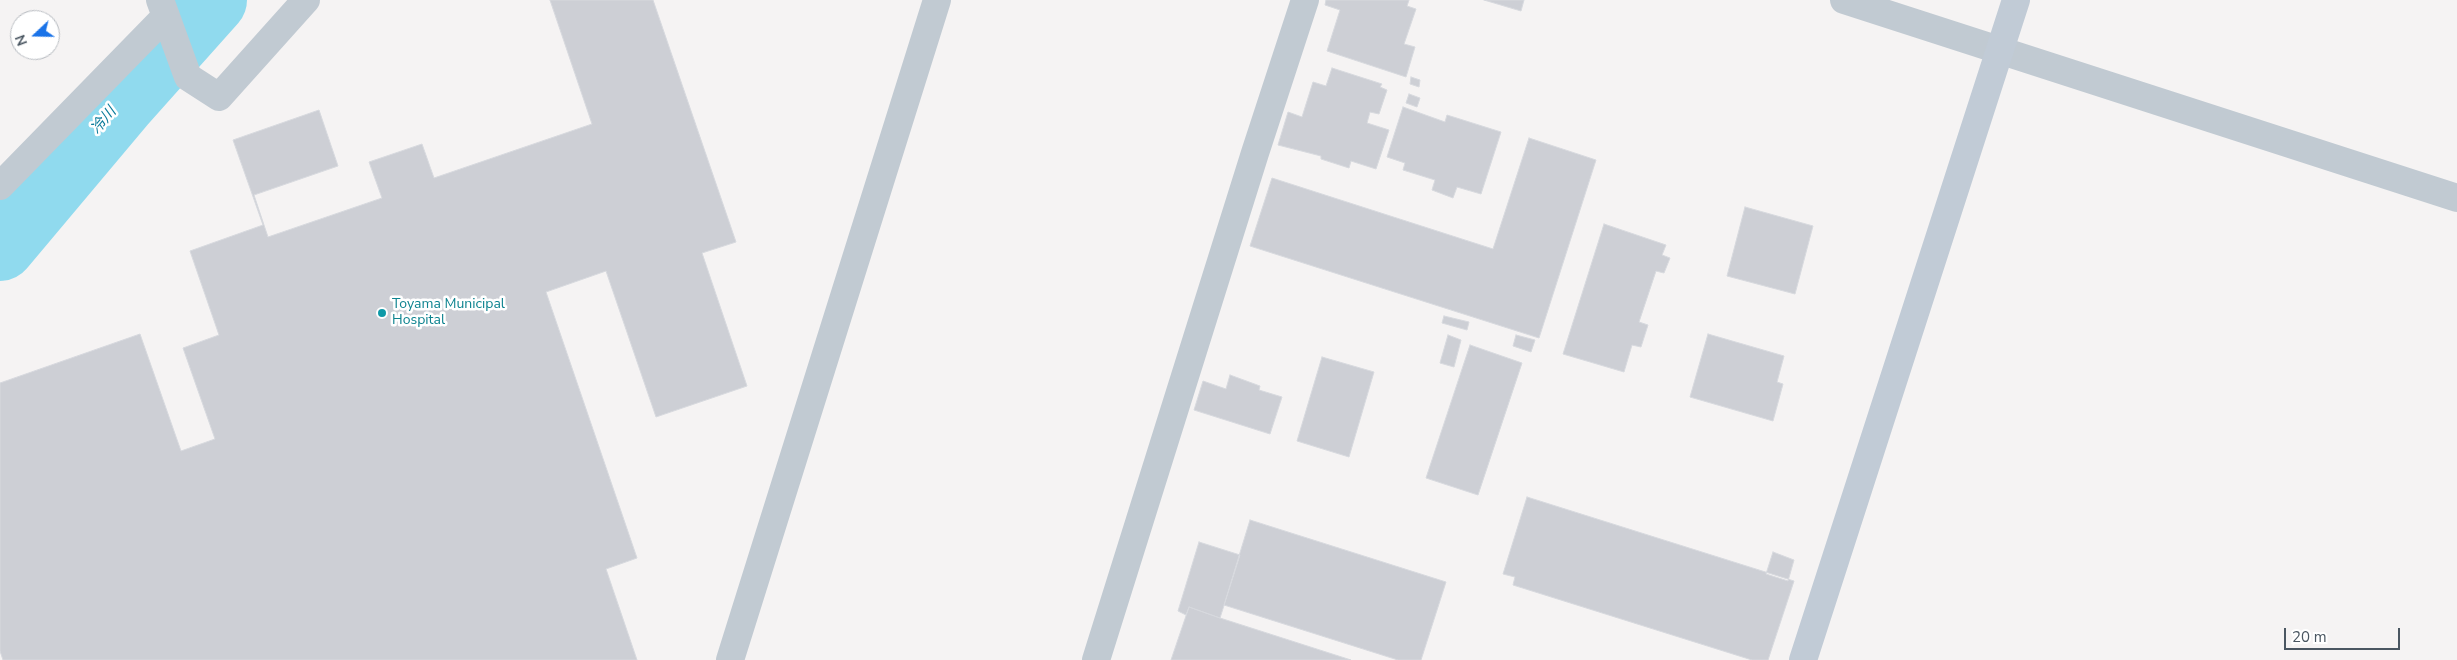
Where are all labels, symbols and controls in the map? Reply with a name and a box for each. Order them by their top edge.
north arrow [10,10,60,60]
text: N [11,32,32,49]
water label: 冷川 [87,104,121,138]
place label: Toyama Municipal Hospital [392,297,505,330]
marker: Toyama Municipal Hospital [376,307,388,319]
scale bar [2287,618,2403,650]
text: 20 m [2292,627,2327,647]

